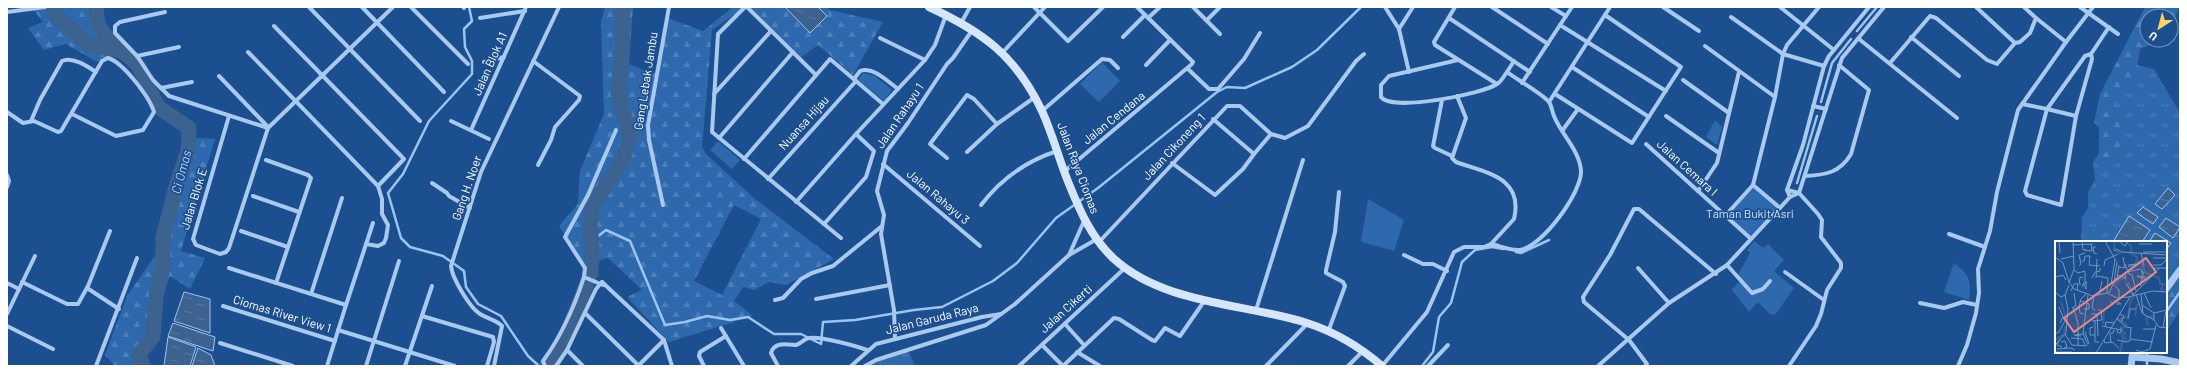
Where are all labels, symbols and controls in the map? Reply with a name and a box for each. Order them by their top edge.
north arrow [2139,8,2179,48]
text: U [2146,29,2159,44]
street label: Jalan Blok A1 [469,30,509,97]
street label: Gang Lebak Jambu [630,31,660,131]
street label: Jalan Rahayu 1 [872,80,926,151]
street label: Jalan Cendana [1079,88,1147,147]
street label: Nuansa Hijau [775,92,831,152]
street label: Jalan Cikoneng 1 [1139,110,1208,182]
street label: Jalan Raya Ciomas [1055,120,1103,216]
street label: Jalan Cemara I [1655,136,1721,198]
water label: Ci Omas [167,148,195,196]
street label: Gang H. Noer [448,153,484,222]
street label: Jalan Blok E [177,166,209,231]
street label: Jalan Rahayu 3 [905,166,973,226]
park label: Taman Bukit Asri [1706,206,1794,220]
inset map [2055,241,2167,353]
street label: Jalan Cikerti [1036,281,1094,335]
street label: Ciomas River View 1 [232,291,333,335]
street label: Jalan Garuda Raya [884,300,980,336]

